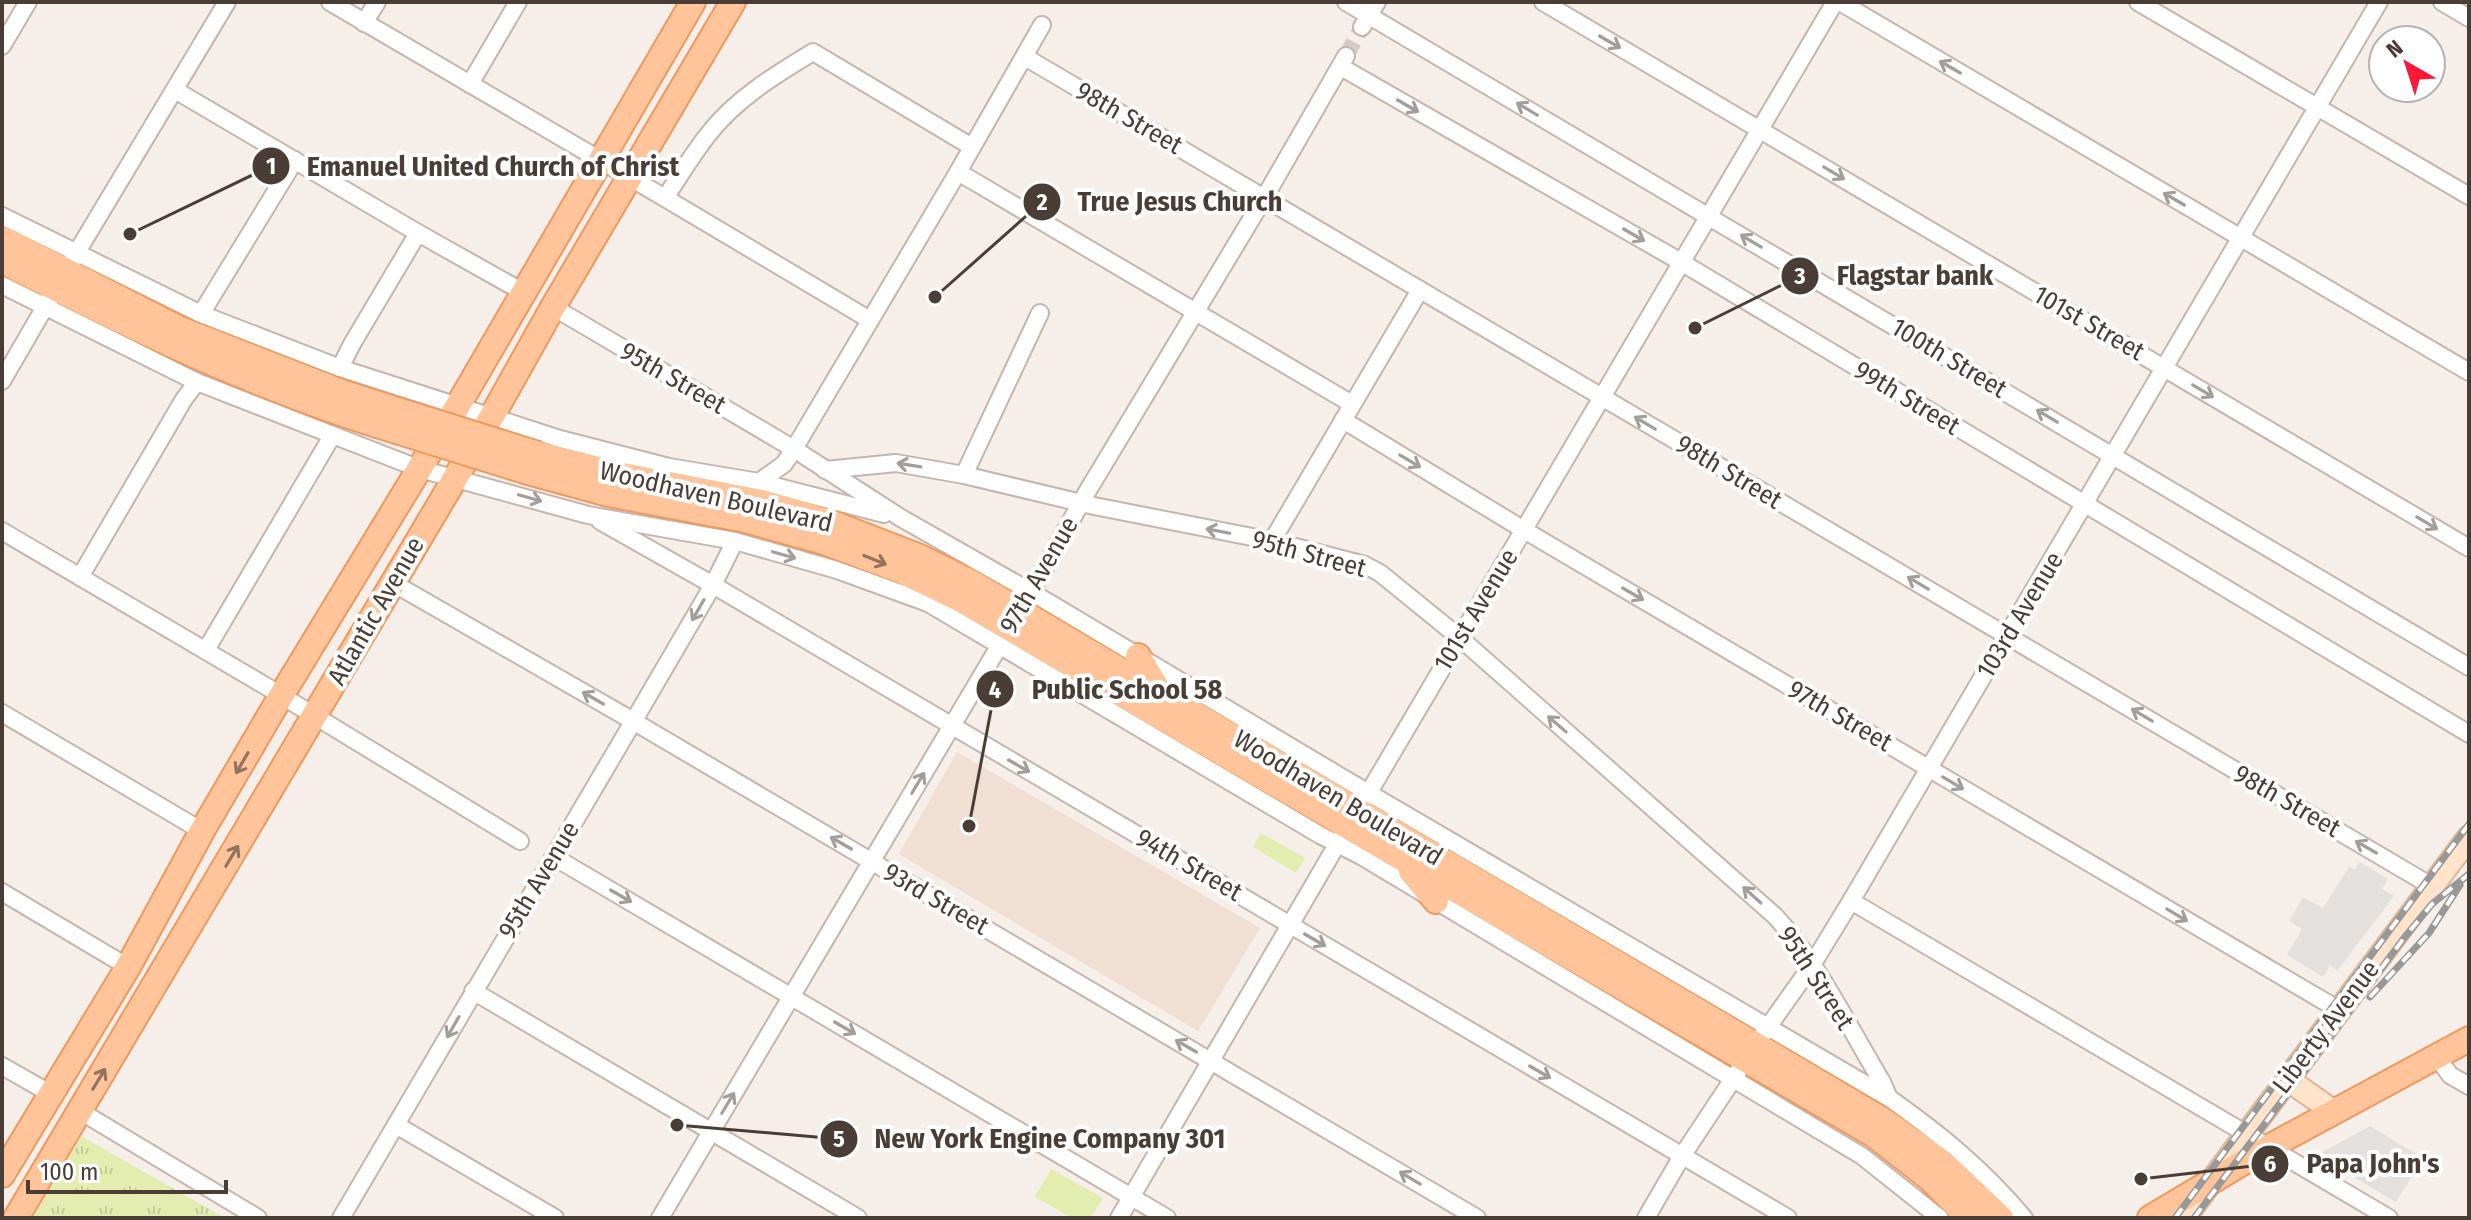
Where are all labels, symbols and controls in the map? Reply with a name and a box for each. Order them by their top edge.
north arrow [2367,24,2447,104]
one-way arrow [1598,34,1621,50]
text: N [2381,34,2408,63]
one-way arrow [1939,59,1962,75]
street label: 98th Street [1070,75,1188,161]
one-way arrow [1396,98,1419,114]
one-way arrow [1516,101,1539,117]
callout: Emanuel United Church of Christ [251,140,695,192]
text: Emanuel United Church of Christ [307,150,680,183]
text: 1 [266,152,276,180]
one-way arrow [1822,165,1845,181]
callout: True Jesus Church [1022,176,1298,228]
text: True Jesus Church [1078,185,1282,218]
text: 2 [1035,188,1048,216]
one-way arrow [2163,191,2187,206]
one-way arrow [1622,227,1645,243]
one-way arrow [1740,233,1763,249]
callout: Flagstar bank [1780,250,2009,302]
text: Flagstar bank [1837,259,1994,292]
text: 3 [1793,262,1806,290]
street label: 101st Street [2028,279,2150,367]
street label: 100th Street [1886,311,2013,405]
street label: 95th Street [615,335,732,421]
street label: 99th Street [1849,354,1966,442]
one-way arrow [2191,383,2214,399]
one-way arrow [2036,408,2059,424]
one-way arrow [1634,415,1657,431]
street label: 98th Street [1670,428,1788,516]
one-way arrow [1398,453,1421,469]
street label: Woodhaven Boulevard [597,455,835,539]
one-way arrow [897,457,923,472]
one-way arrow [517,492,543,507]
street label: 97th Avenue [993,511,1085,639]
one-way arrow [2415,515,2438,531]
one-way arrow [1206,523,1232,538]
street label: 95th Street [1249,524,1370,584]
street label: Atlantic Avenue [321,532,431,690]
street label: 101st Avenue [1427,543,1525,677]
street label: 103rd Avenue [1970,546,2070,684]
one-way arrow [770,548,796,563]
one-way arrow [862,554,887,568]
one-way arrow [1906,575,1930,590]
one-way arrow [1621,586,1644,602]
one-way arrow [690,598,706,621]
callout: Public School 58 [975,663,1238,715]
text: Public School 58 [1032,673,1223,706]
street label: 97th Street [1782,674,1898,758]
text: 4 [989,676,1001,704]
one-way arrow [582,690,605,706]
one-way arrow [2131,707,2154,723]
one-way arrow [1547,715,1567,733]
street label: Woodhaven Boulevard [1228,723,1448,873]
one-way arrow [234,751,250,774]
one-way arrow [1007,758,1030,774]
street label: 98th Street [2228,758,2346,844]
one-way arrow [910,772,926,795]
one-way arrow [1941,775,1964,791]
street label: 95th Avenue [492,816,586,944]
street label: 94th Street [1130,822,1248,908]
one-way arrow [830,835,853,851]
one-way arrow [2355,839,2378,855]
one-way arrow [224,845,240,868]
street label: 93rd Street [878,857,994,942]
one-way arrow [1742,886,1762,905]
one-way arrow [609,888,632,904]
one-way arrow [2165,907,2188,923]
street label: 95th Street [1771,921,1861,1036]
one-way arrow [1303,932,1326,948]
street label: Liberty Avenue [2266,955,2386,1099]
one-way arrow [445,1014,460,1038]
one-way arrow [833,1020,856,1036]
one-way arrow [1175,1038,1198,1054]
one-way arrow [1527,1065,1551,1080]
one-way arrow [92,1068,108,1091]
one-way arrow [721,1091,736,1115]
callout: New York Engine Company 301 [819,1113,1241,1165]
text: New York Engine Company 301 [875,1122,1225,1155]
text: 5 [833,1125,845,1153]
callout: Papa John's [2250,1138,2455,1190]
scale bar [28,1144,226,1194]
text: Papa John's [2307,1147,2439,1180]
text: 6 [2264,1150,2276,1178]
text: 100 m [40,1158,98,1186]
one-way arrow [1399,1170,1422,1186]

